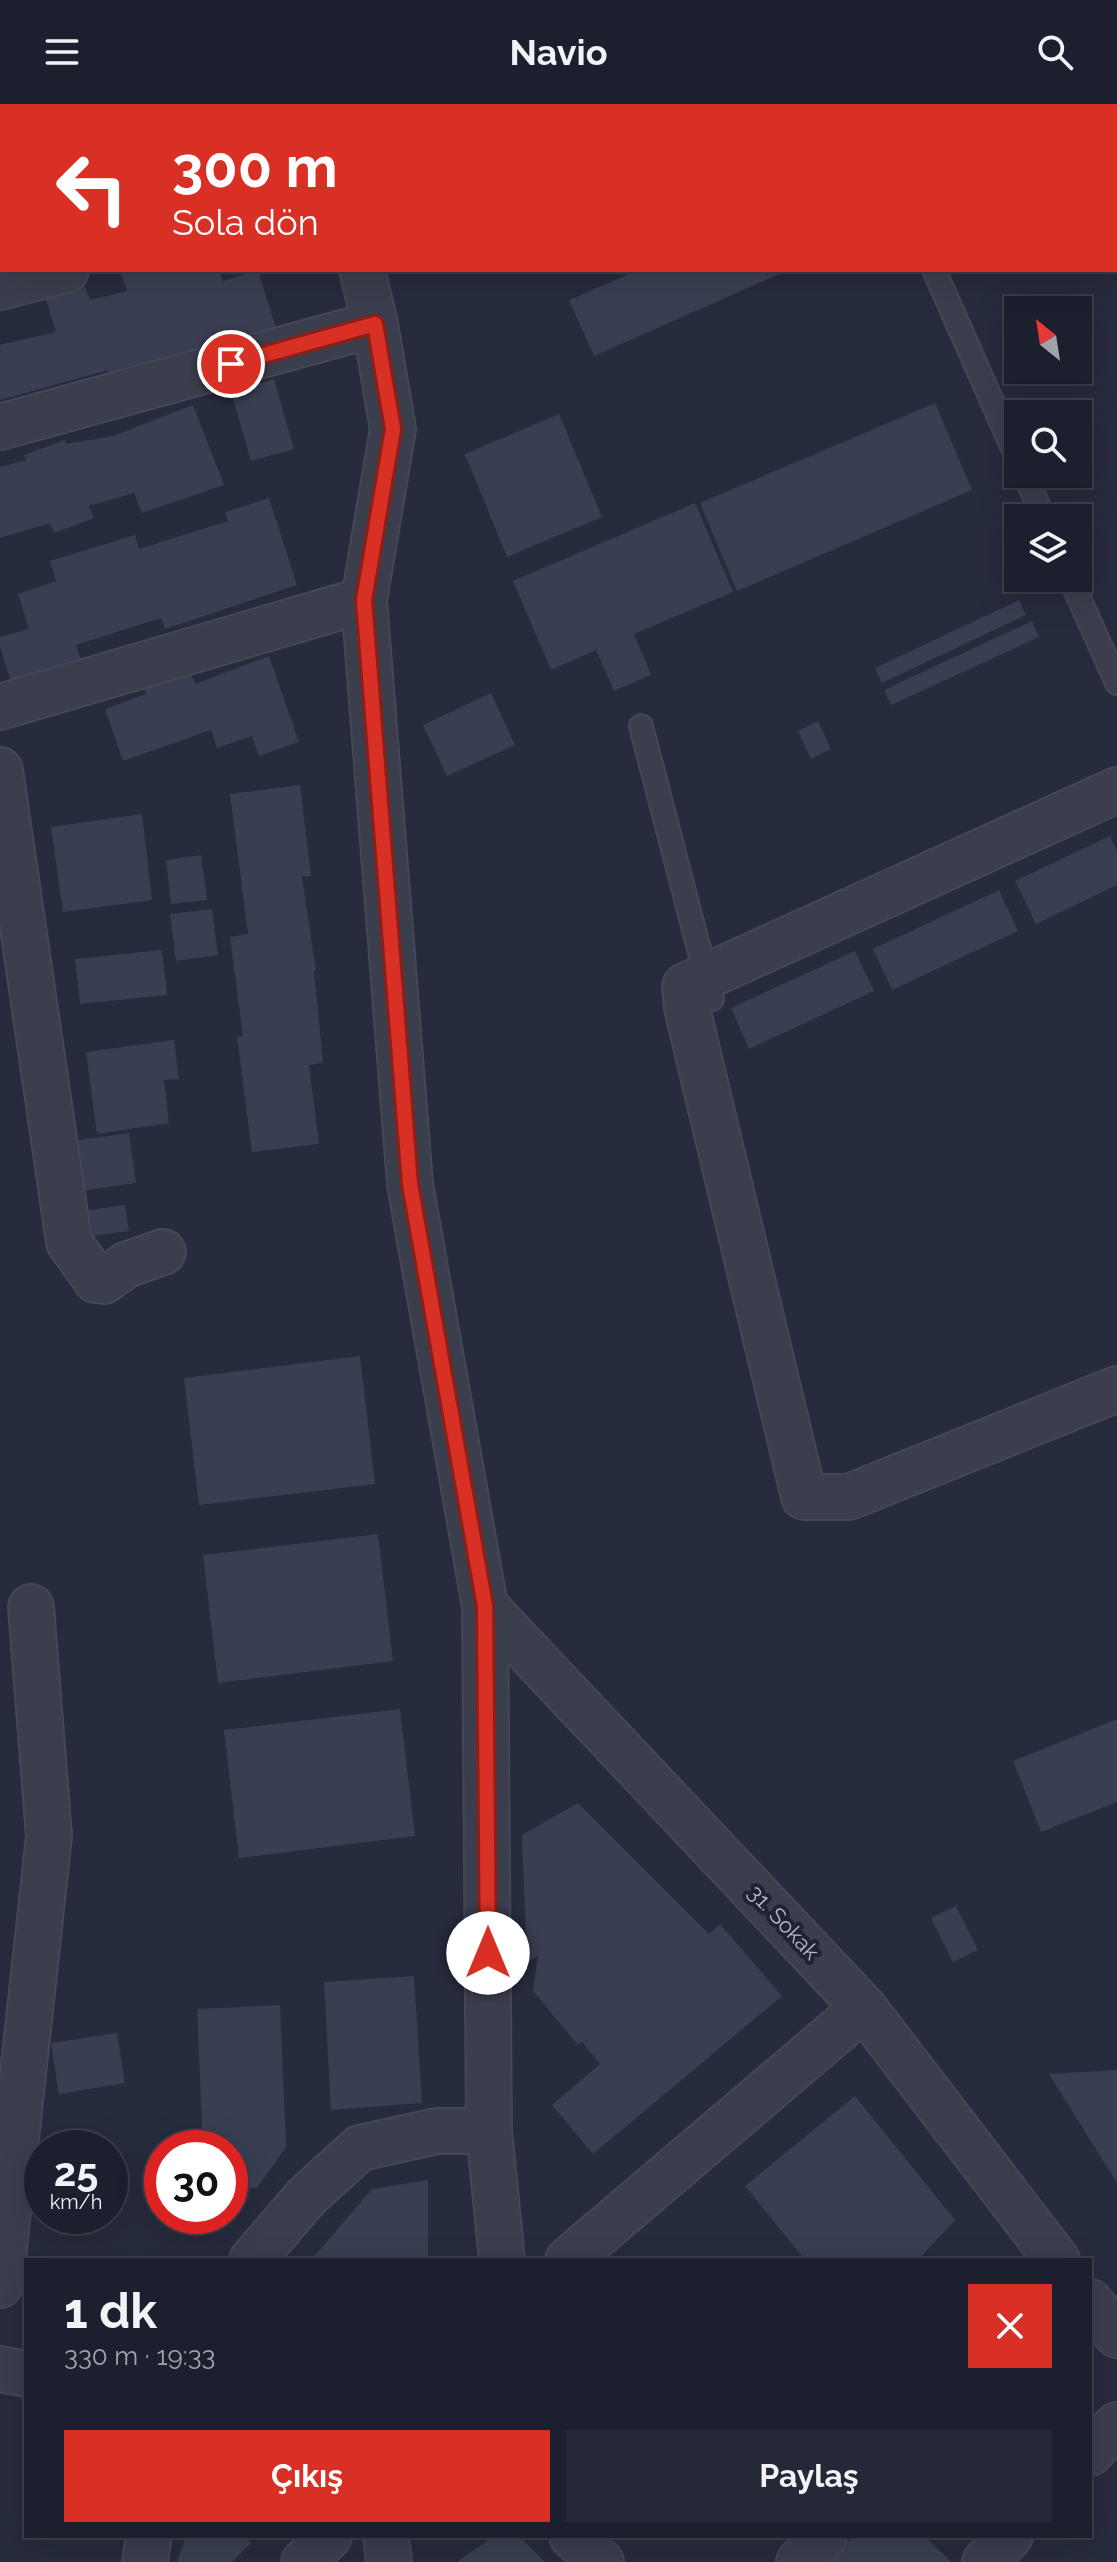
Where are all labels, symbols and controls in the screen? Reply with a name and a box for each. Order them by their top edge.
icon: menu [40,30,84,74]
icon: search [1033,30,1077,74]
text: Navio [509,31,608,73]
text: 300 m [172,134,338,200]
icon: left [40,136,144,240]
text: Sola dön [172,201,319,243]
north arrow [1004,296,1092,384]
map controls [1004,296,1092,592]
pin [197,330,265,398]
icon: arrive [209,342,253,386]
button: search [1004,400,1092,488]
button: layers [1004,504,1092,592]
street label: 31. Sokak [743,1879,825,1965]
position arrow [446,1911,530,1995]
speed limit sign: 30 [144,2130,248,2234]
text: 25 [54,2148,98,2195]
text: km/h [50,2190,102,2214]
text: 1 dk [64,2283,157,2339]
button: close [968,2284,1052,2368]
text: 330 m · 19:33 [64,2341,215,2371]
button: Çıkış [64,2430,550,2522]
button: Paylaş [566,2430,1052,2522]

